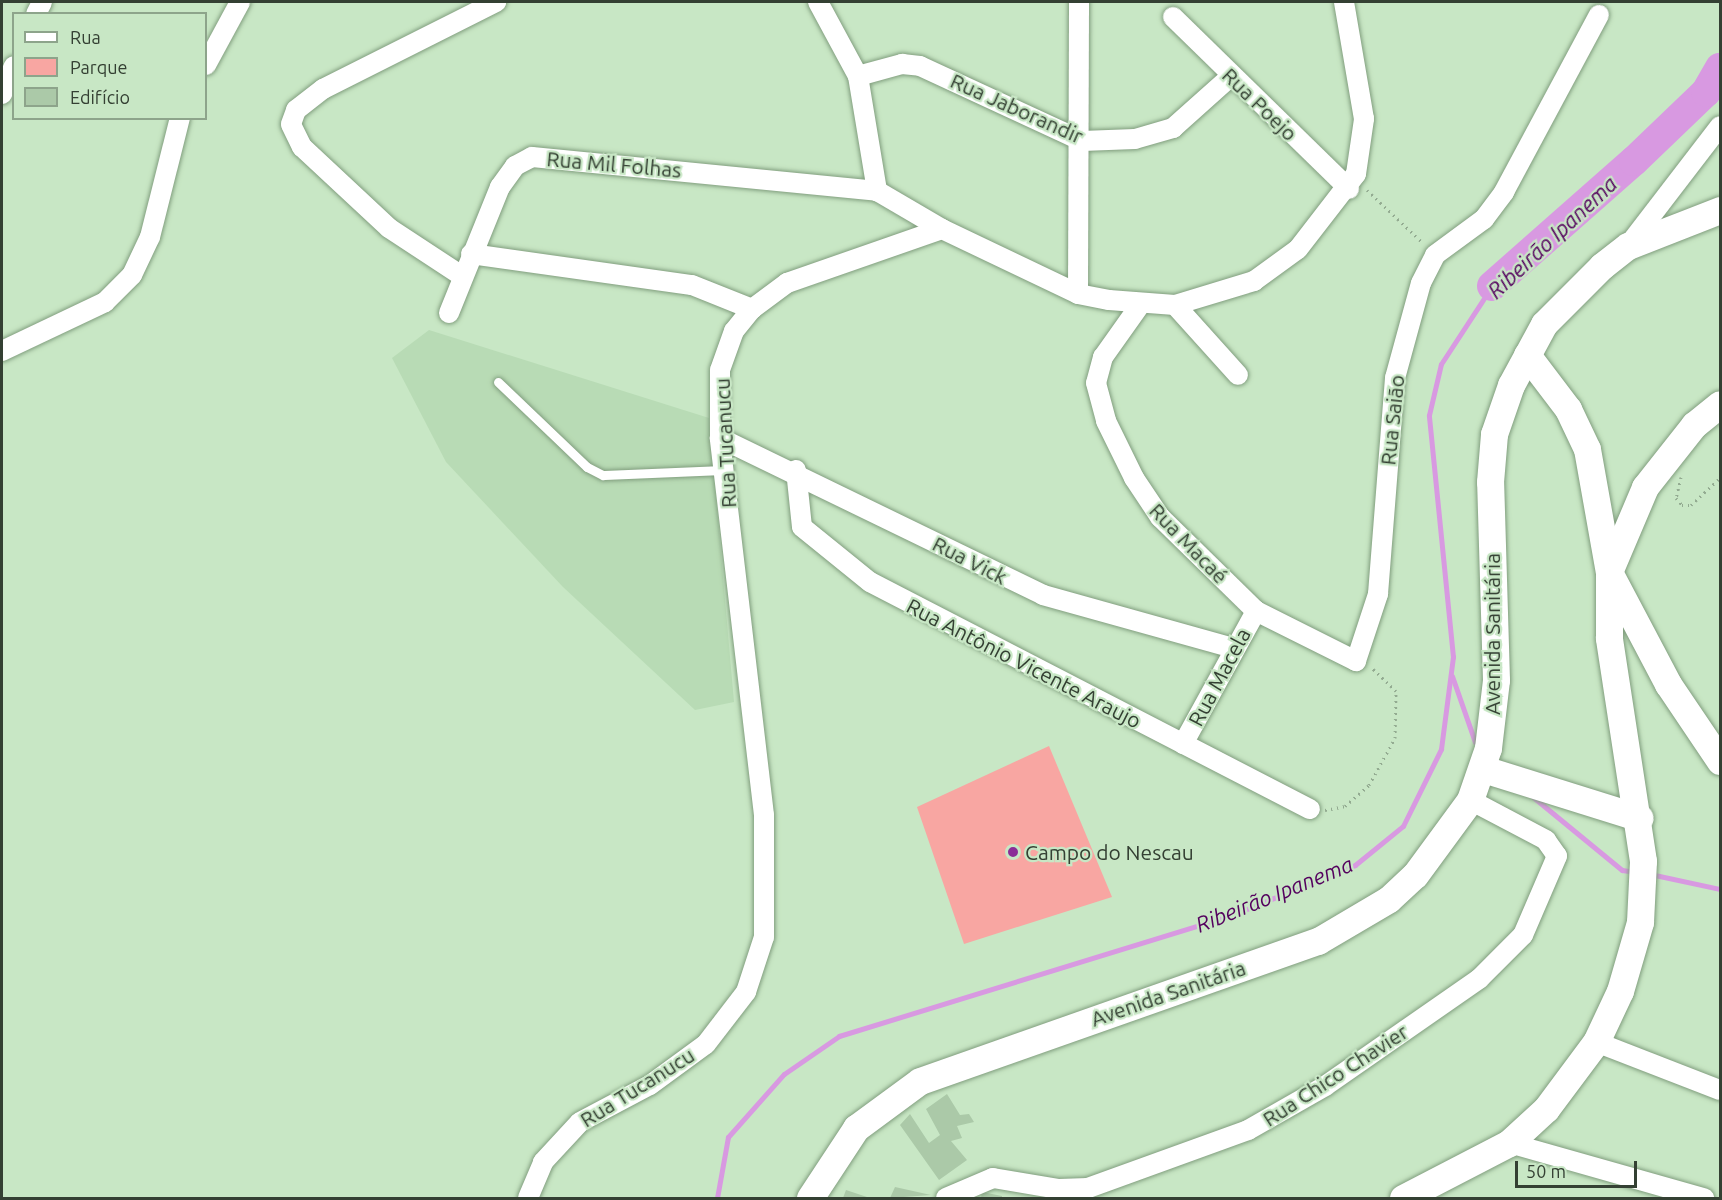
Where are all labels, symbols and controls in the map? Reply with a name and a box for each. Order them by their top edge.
legend [12,12,207,120]
text: Rua [70,27,101,47]
text: Parque [70,57,127,77]
street label: Rua Poejo [1217,62,1303,146]
street label: Rua Jaborandir [947,68,1087,148]
text: Edifício [70,87,130,107]
street label: Rua Mil Folhas [546,146,682,182]
water label: Ribeirão Ipanema [1482,170,1622,304]
street label: Rua Saião [1375,374,1409,466]
street label: Rua Tucanucu [709,377,741,509]
street label: Rua Macaé [1145,498,1233,588]
street label: Rua Vick [929,531,1011,589]
street label: Avenida Sanitária [1479,553,1505,715]
street label: Rua Antônio Vicente Araujo [903,593,1145,733]
street label: Rua Macela [1183,624,1255,730]
place label: Campo do Nescau [1025,839,1194,865]
marker: Campo do Nescau [1006,845,1020,859]
water label: Ribeirão Ipanema [1191,850,1357,938]
street label: Avenida Sanitária [1087,955,1249,1031]
street label: Rua Chico Chavier [1258,1019,1412,1131]
street label: Rua Tucanucu [575,1042,699,1132]
scale bar [1518,1149,1640,1187]
text: 50 m [1526,1161,1566,1181]

